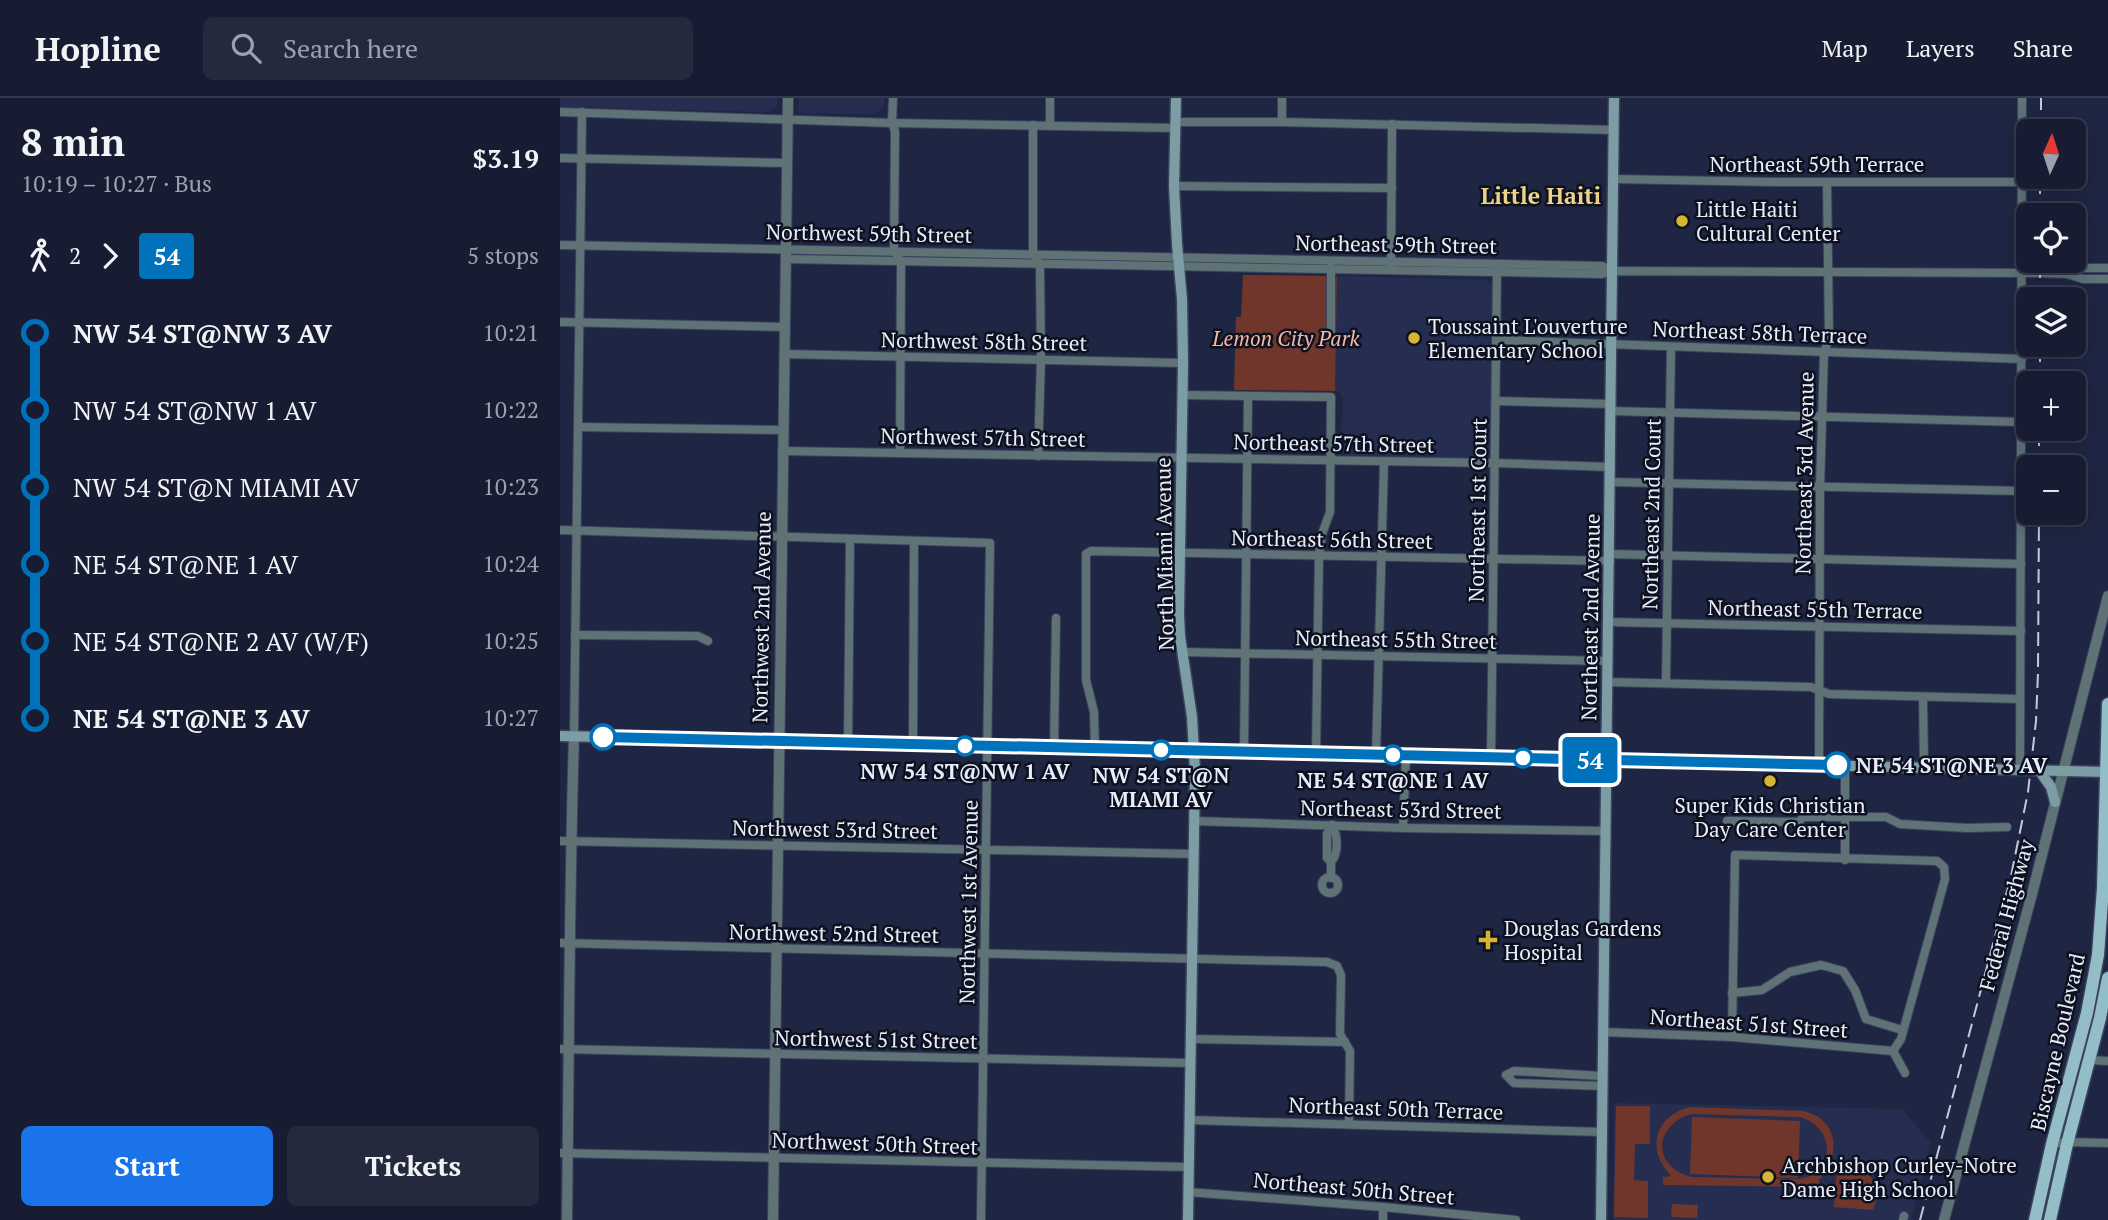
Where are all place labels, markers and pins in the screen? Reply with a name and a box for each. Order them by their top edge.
place label: Little Haiti Cultural Center [1696,195,1840,247]
marker: Little Haiti Cultural Center [1674,213,1690,229]
place label: Toussaint L'ouverture Elementary School [1428,312,1628,364]
marker: Toussaint L'ouverture Elementary School [1406,330,1422,346]
unlabelled marker [590,724,616,750]
marker: NW 54 ST@NW 1 AV [955,736,975,756]
marker: NW 54 ST@N MIAMI AV [1151,740,1171,760]
marker: NE 54 ST@NE 1 AV [1383,745,1403,765]
unlabelled marker [1513,748,1533,768]
place label: NE 54 ST@NE 3 AV [1856,751,2048,779]
marker: NE 54 ST@NE 3 AV [1824,752,1850,778]
place label: NW 54 ST@NW 1 AV [860,757,1070,785]
place label: NW 54 ST@N MIAMI AV [1093,761,1229,813]
place label: NE 54 ST@NE 1 AV [1297,766,1489,794]
marker: Super Kids Christian Day Care Center [1762,773,1778,789]
place label: Super Kids Christian Day Care Center [1674,791,1866,843]
place label: Douglas Gardens Hospital [1504,914,1662,966]
marker: Douglas Gardens Hospital [1478,930,1498,950]
place label: Archbishop Curley-Notre Dame High School [1782,1151,2017,1203]
marker: Archbishop Curley-Notre Dame High School [1760,1169,1776,1185]

